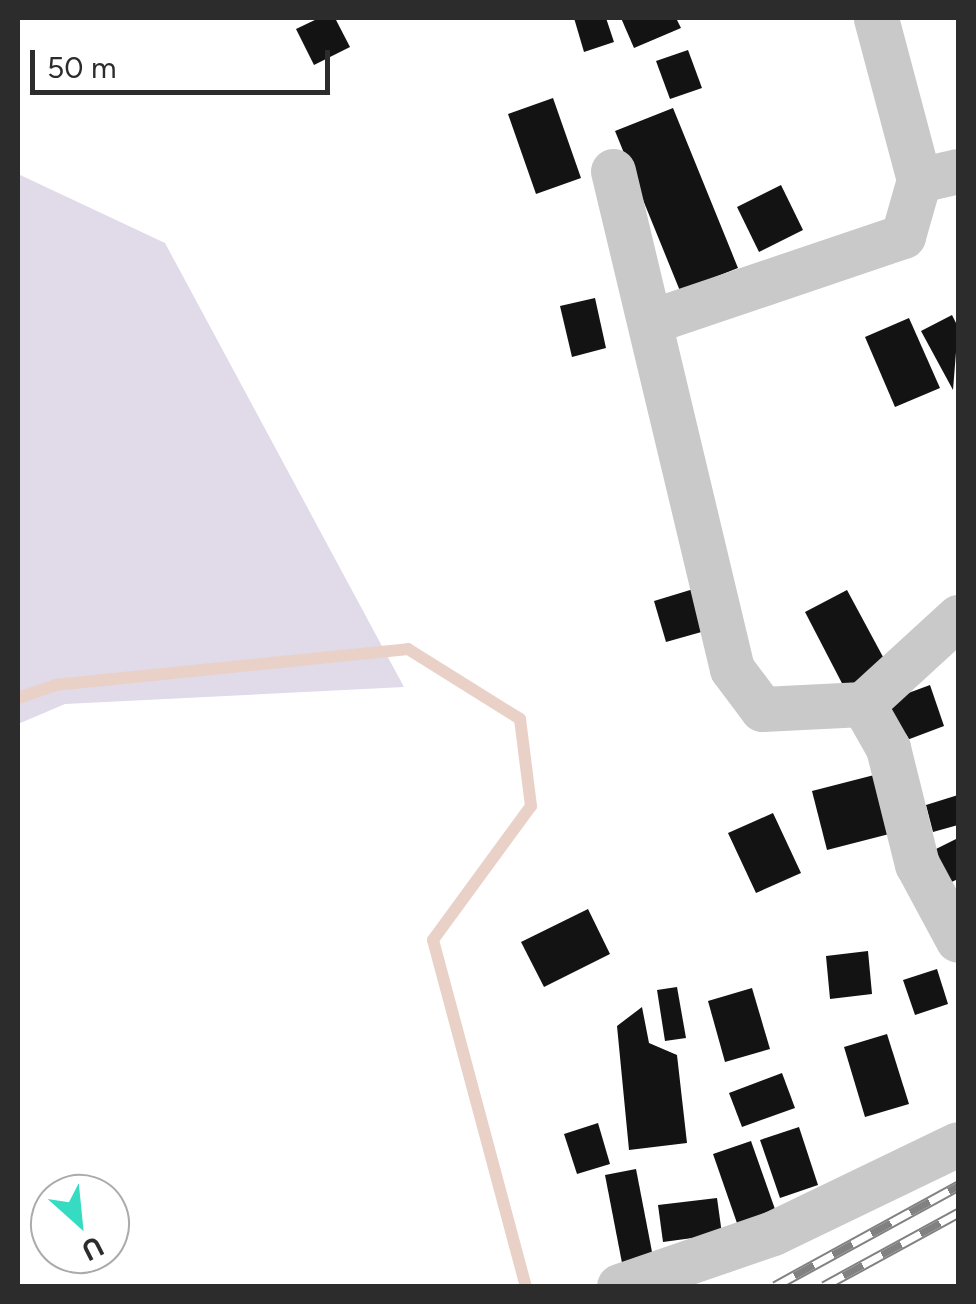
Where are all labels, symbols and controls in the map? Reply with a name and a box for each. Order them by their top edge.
scale bar [35,30,335,92]
text: 50 m [47,49,116,86]
north arrow [30,1174,130,1274]
text: U [76,1229,109,1269]

